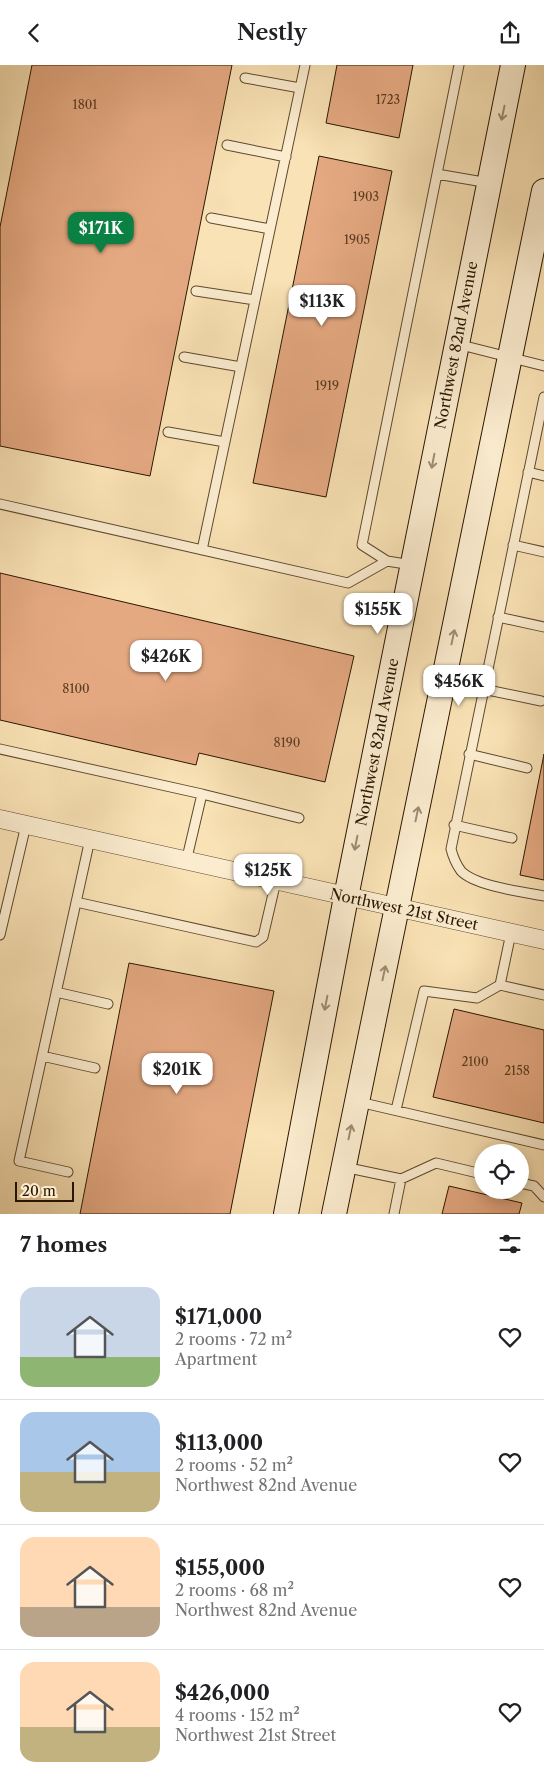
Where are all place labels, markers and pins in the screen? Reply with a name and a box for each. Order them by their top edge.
pin: $171K [66,211,136,254]
pin: $113K [287,285,357,327]
pin: $155K [343,593,413,635]
pin: $426K [131,639,201,682]
pin: $456K [424,665,494,707]
pin: $125K [233,853,303,896]
pin: $201K [142,1053,212,1095]

